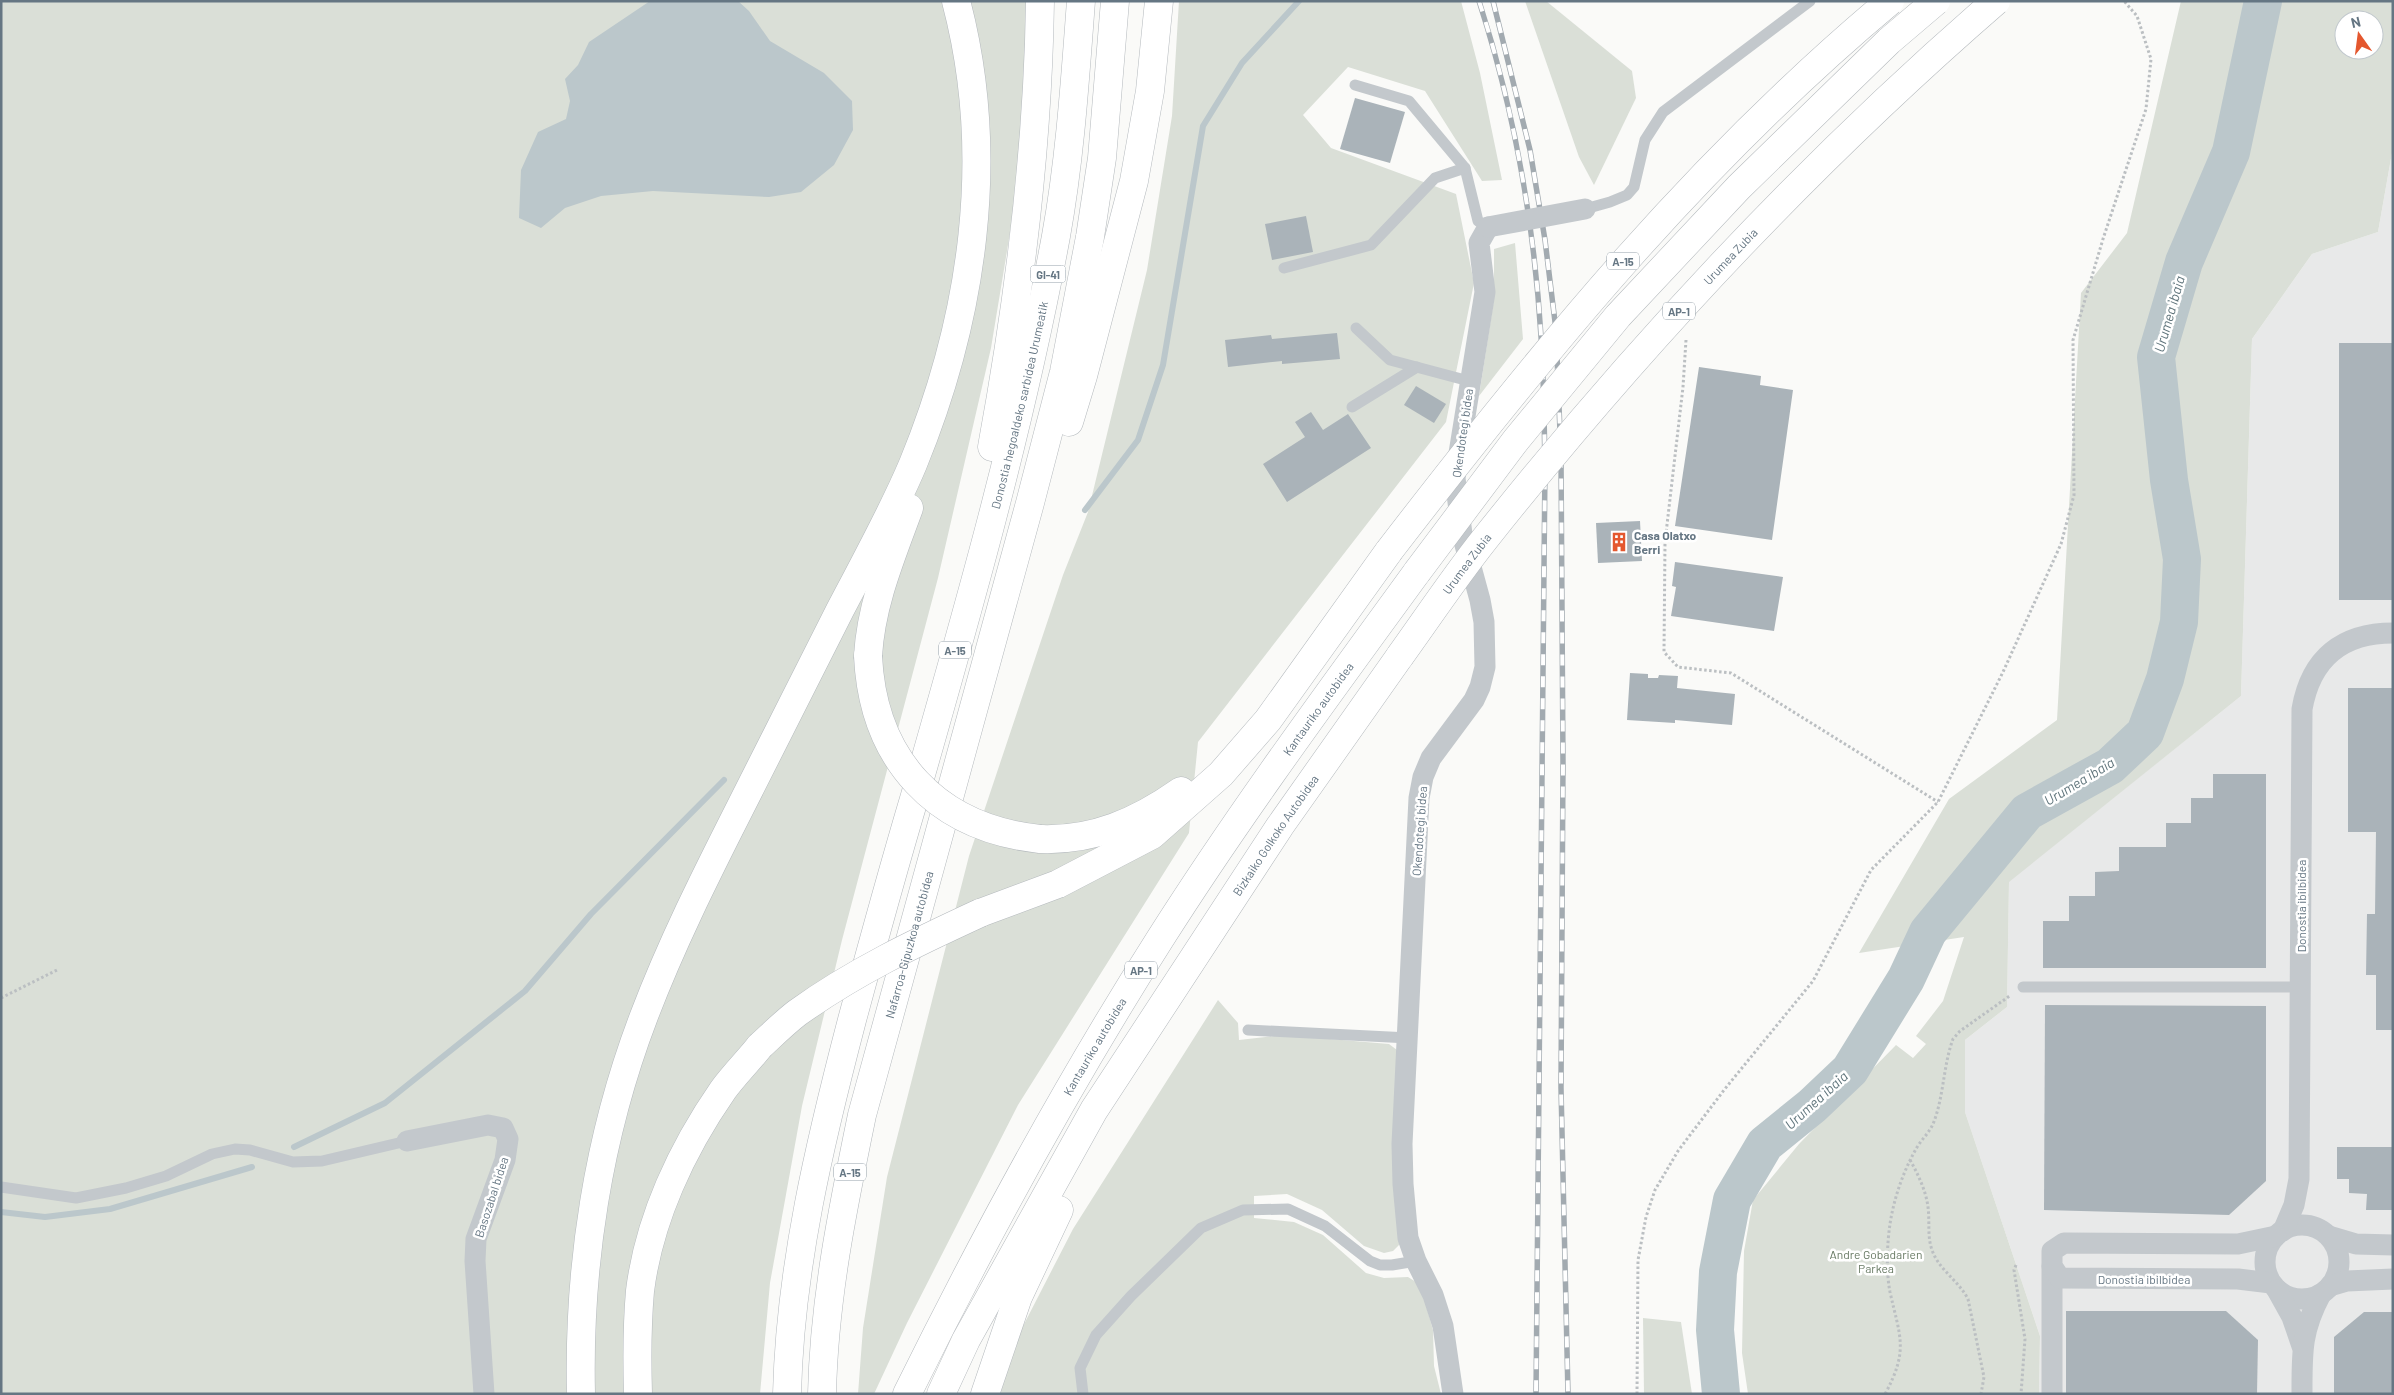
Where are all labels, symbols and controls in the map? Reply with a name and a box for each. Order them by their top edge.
north arrow [2334,10,2384,60]
text: N [2349,13,2362,31]
street label: Urumea Zubia [1700,225,1760,287]
road number: A-15 [1607,252,1639,270]
road number: GI-41 [1030,266,1066,282]
water label: Urumea ibaia [2150,274,2188,354]
street label: Donostia hegoaldeko sarbidea Urumeatik [988,300,1050,510]
road number: AP-1 [1663,302,1695,320]
street label: Okendotegi bidea [1449,387,1475,479]
place label: Casa Olatxo Berri [1634,528,1697,556]
street label: Urumea Zubia [1439,530,1494,596]
building icon: Casa Olatxo Berri [1608,531,1630,553]
road number: A-15 [939,642,971,658]
street label: Kantauriko autobidea [1280,660,1356,758]
water label: Urumea ibaia [2041,753,2117,809]
street label: Bizkaiko Golkoko Autobidea [1229,772,1321,898]
street label: Okendotegi bidea [1409,786,1429,876]
street label: Donostia ibilbidea [2294,860,2308,952]
street label: Nafarroa-Gipuzkoa autobidea [882,869,936,1020]
road number: AP-1 [1125,962,1157,978]
street label: Kantauriko autobidea [1060,995,1129,1098]
water label: Urumea ibaia [1781,1067,1851,1133]
street label: Basozabal bidea [471,1155,511,1239]
road number: A-15 [834,1164,866,1180]
park label: Andre Gobadarien Parkea [1830,1247,1922,1275]
street label: Donostia ibilbidea [2098,1272,2190,1286]

